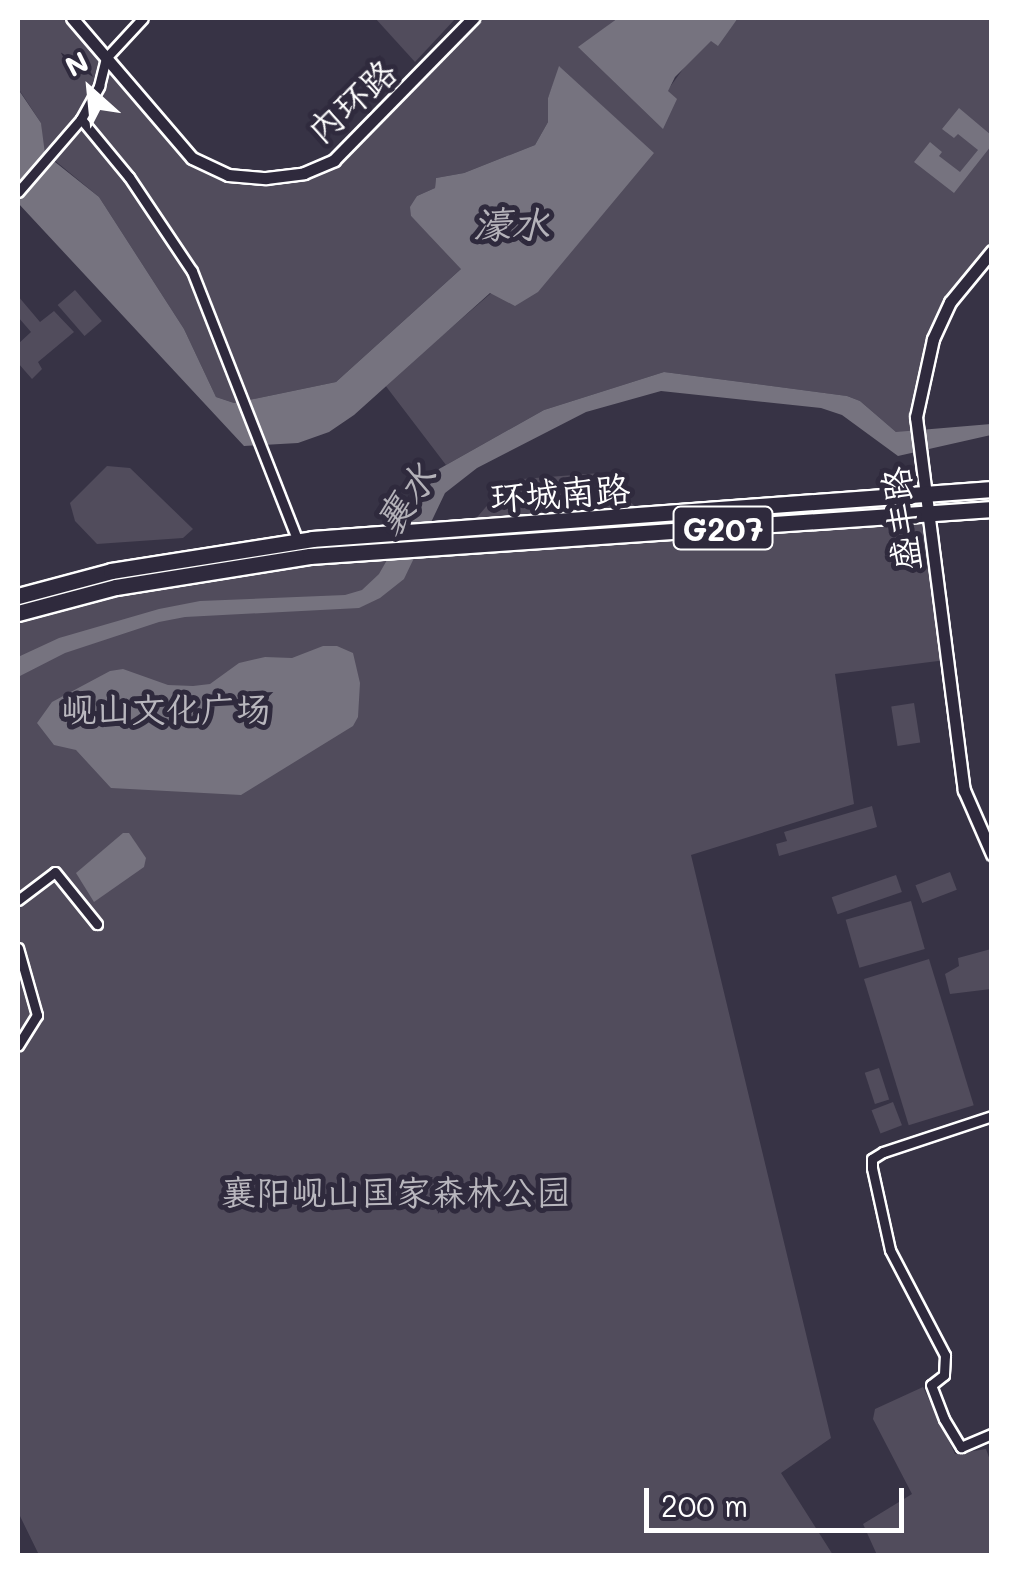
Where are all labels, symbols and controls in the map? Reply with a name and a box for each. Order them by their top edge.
north arrow [40,40,140,140]
text: N [59,42,94,84]
street label: 内环路 [298,49,404,151]
water label: 濠水 [473,201,549,247]
water label: 襄水 [365,455,445,543]
street label: 盛丰路 [873,464,927,574]
street label: 环城南路 [489,466,631,518]
road number: G207 [670,501,776,555]
park label: 岘山文化广场 [61,687,271,729]
park label: 襄阳岘山国家森林公园 [221,1170,571,1212]
scale bar [649,1468,909,1530]
text: 200 m [661,1485,748,1525]

